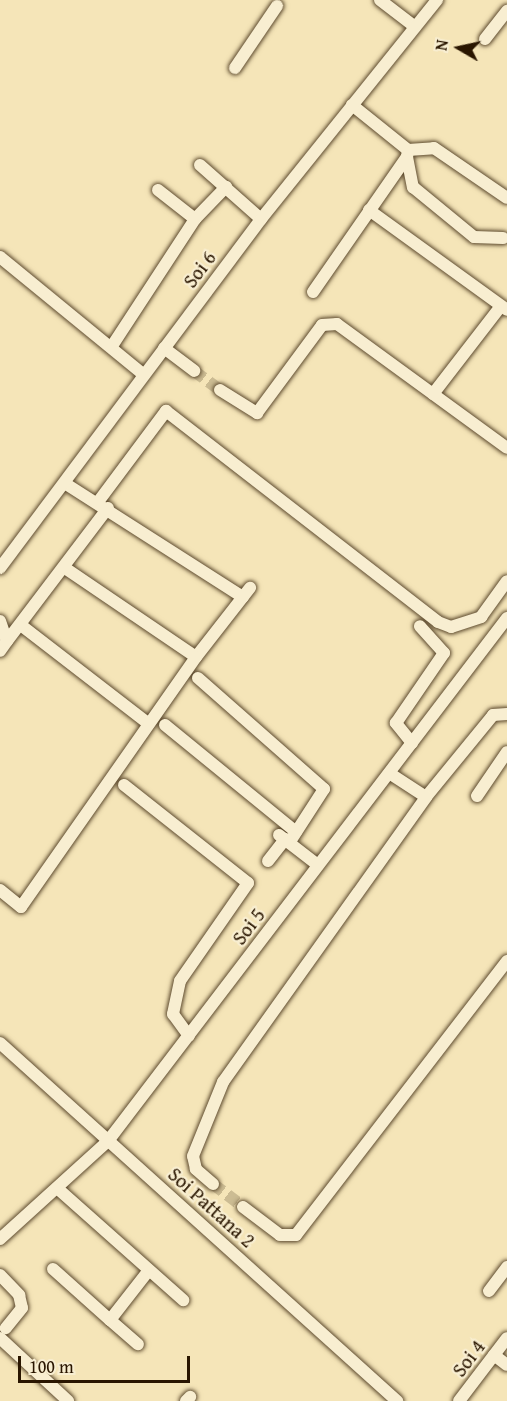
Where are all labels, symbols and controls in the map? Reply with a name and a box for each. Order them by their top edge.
north arrow [429,18,489,78]
text: N [429,38,454,52]
street label: Soi 6 [177,246,221,292]
street label: Soi 5 [226,903,270,949]
street label: Soi Pattana 2 [164,1162,260,1252]
street label: Soi 4 [446,1335,490,1381]
scale bar [21,1344,194,1382]
text: 100 m [29,1353,74,1380]

